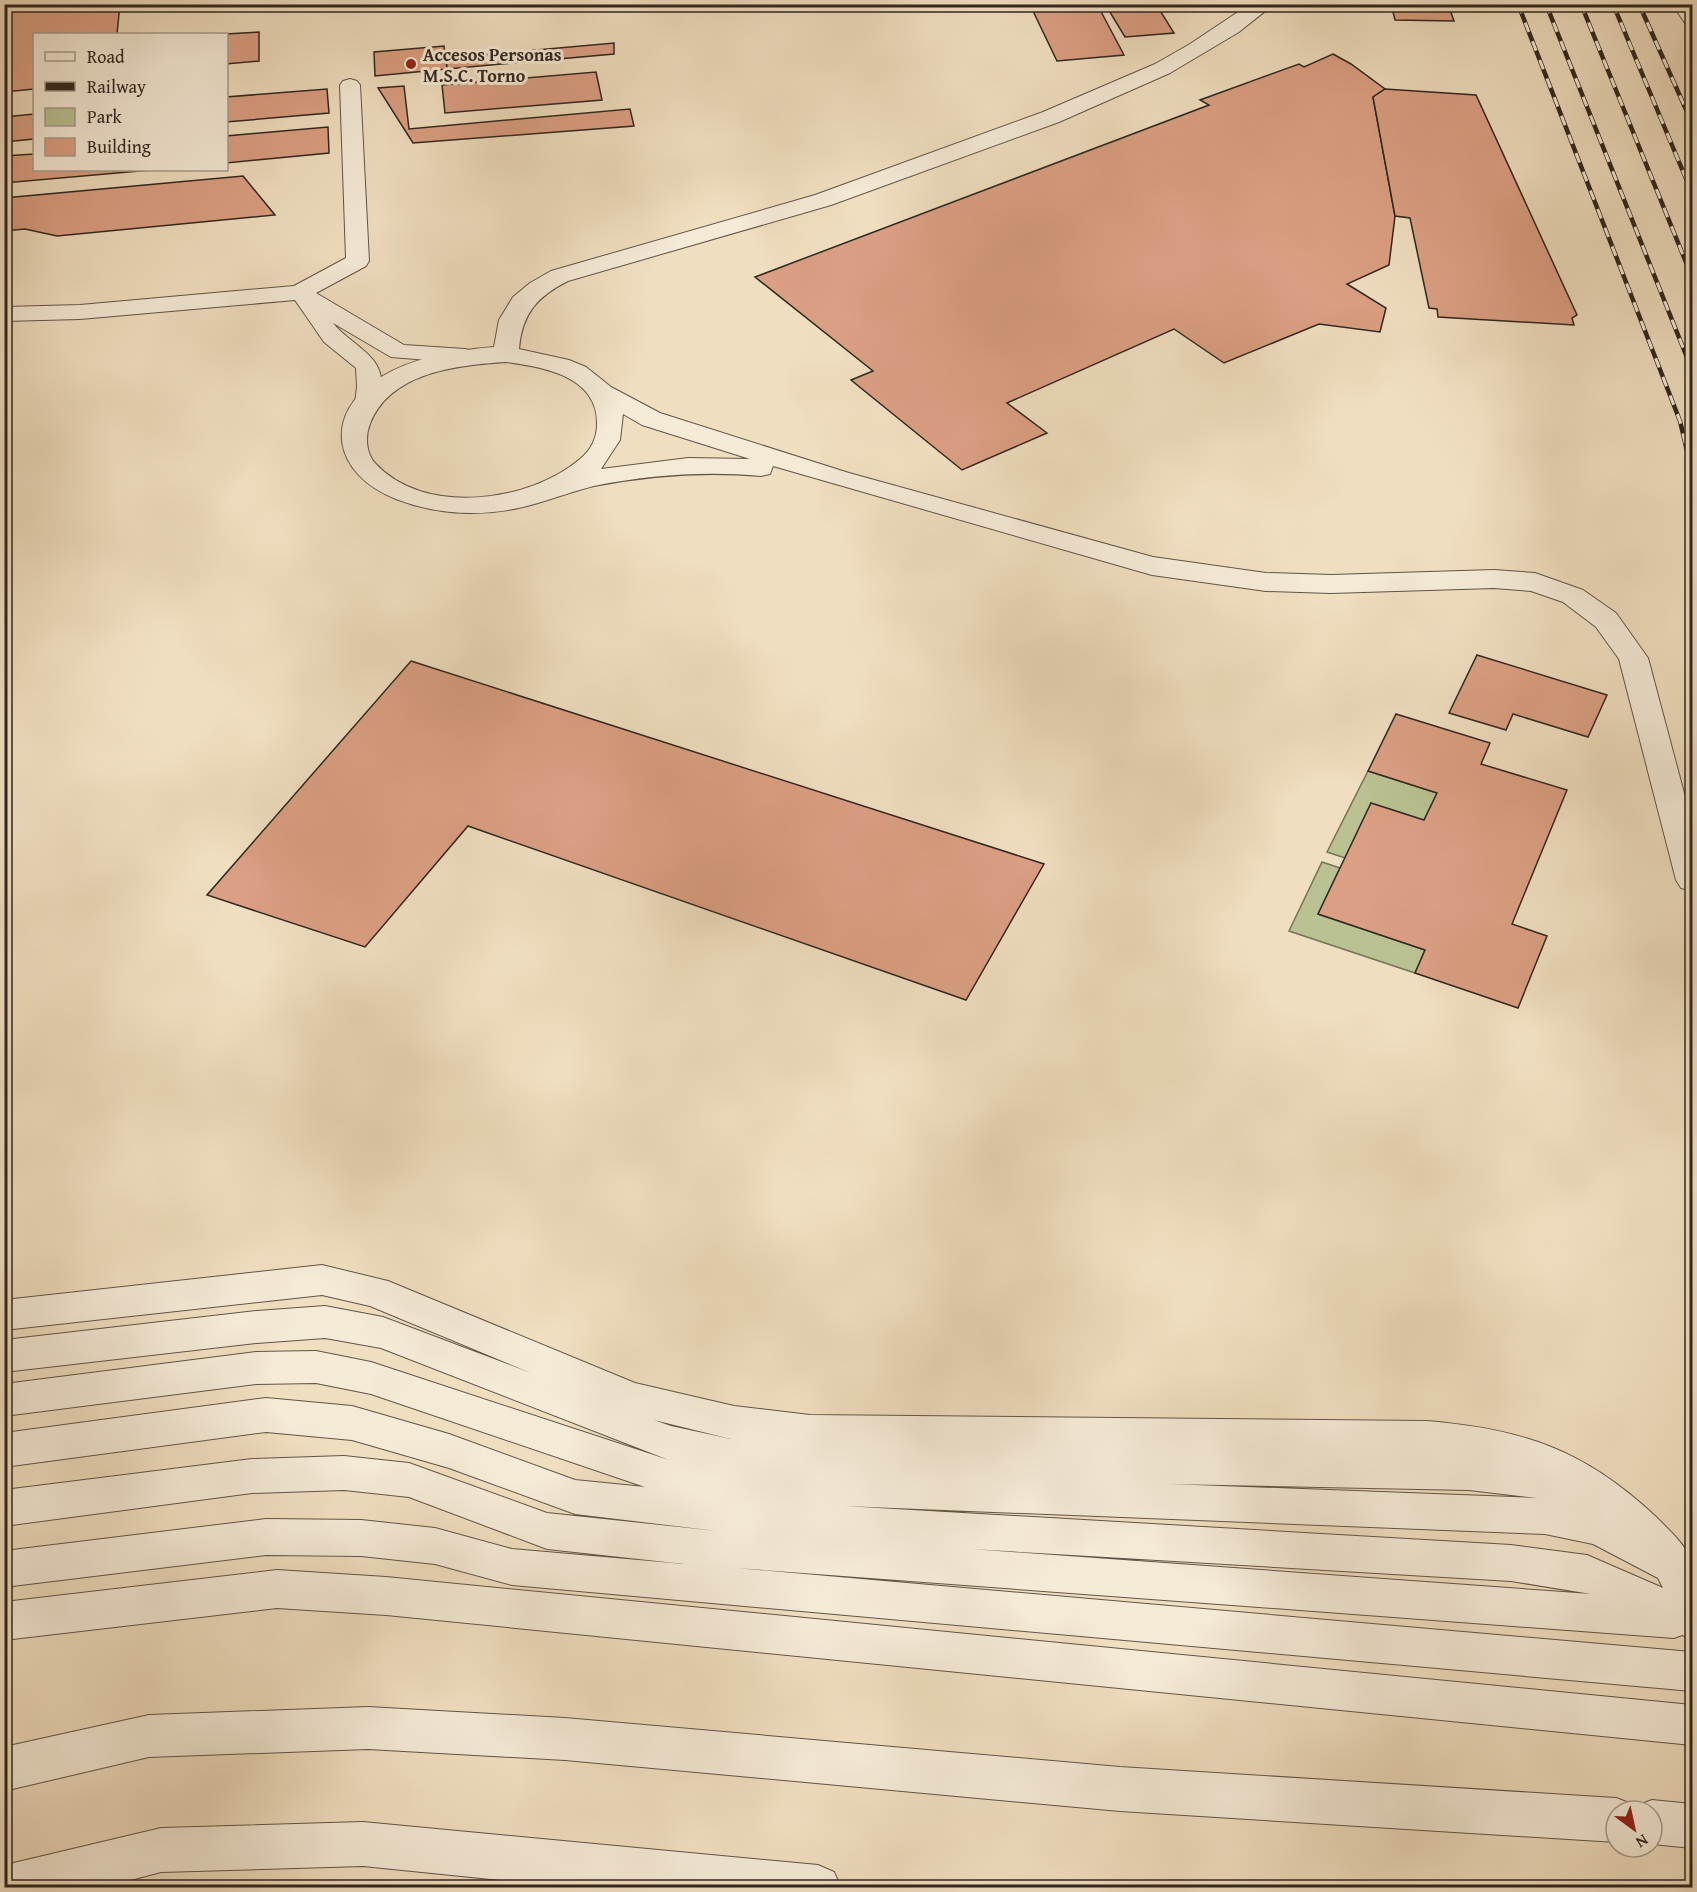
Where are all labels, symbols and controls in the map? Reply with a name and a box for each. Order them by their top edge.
legend [33,33,228,171]
place label: Accesos Personas M.S.C. Torno [423,41,562,89]
text: Road [87,43,125,70]
marker: Accesos Personas M.S.C. Torno [404,57,418,71]
text: Railway [87,73,146,100]
text: Park [87,103,123,130]
text: Building [87,133,151,160]
north arrow [1604,1799,1664,1859]
text: N [1631,1829,1653,1855]

